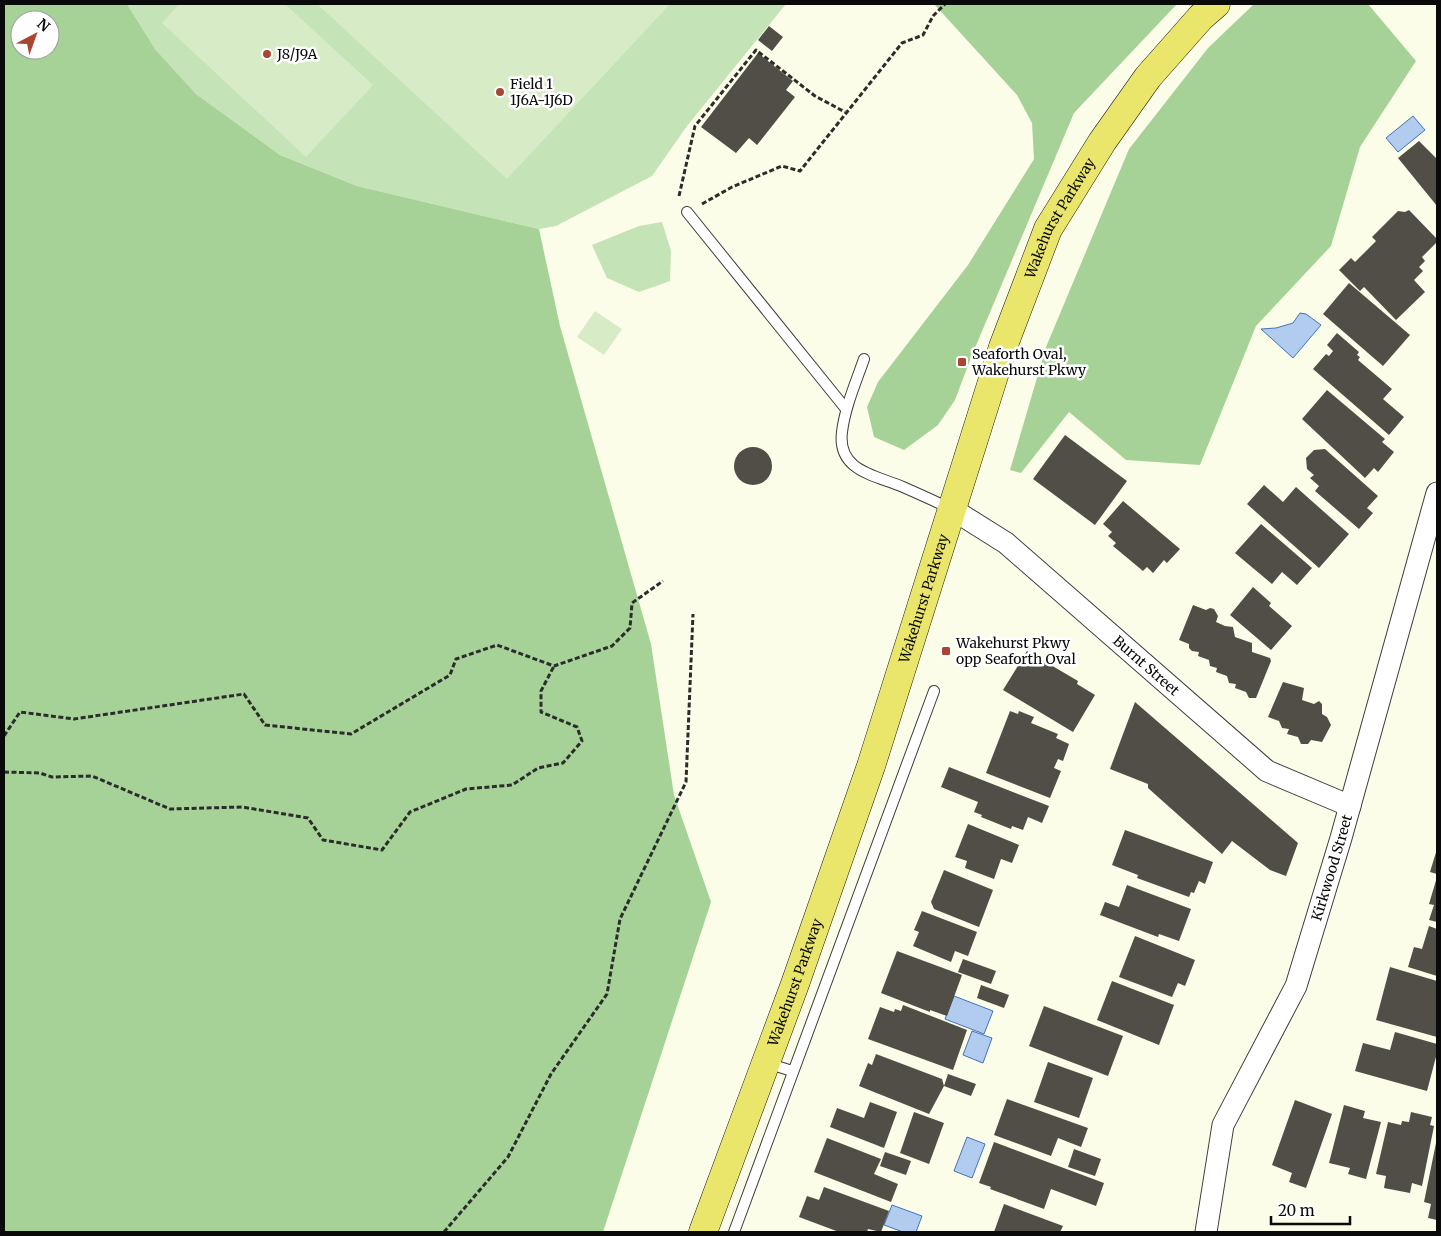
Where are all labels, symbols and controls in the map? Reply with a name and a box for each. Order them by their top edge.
north arrow [10,10,60,60]
text: N [33,15,54,36]
place label: J8/J9A [276,45,318,63]
marker: J8/J9A [261,48,273,60]
place label: Field 1 1J6A-1J6D [510,75,573,109]
marker: Field 1 1J6A-1J6D [494,86,506,98]
street label: Wakehurst Parkway [1021,154,1099,282]
place label: Seaforth Oval, Wakehurst Pkwy [971,345,1087,379]
marker: Seaforth Oval, Wakehurst Pkwy [956,356,968,368]
street label: Wakehurst Parkway [895,531,953,666]
street label: Burnt Street [1109,632,1184,700]
place label: Wakehurst Pkwy opp Seaforth Oval [955,634,1076,668]
marker: Wakehurst Pkwy opp Seaforth Oval [940,645,952,657]
street label: Kirkwood Street [1307,812,1356,923]
street label: Wakehurst Parkway [763,915,826,1050]
scale bar [1271,1194,1350,1226]
text: 20 m [1278,1201,1315,1220]

